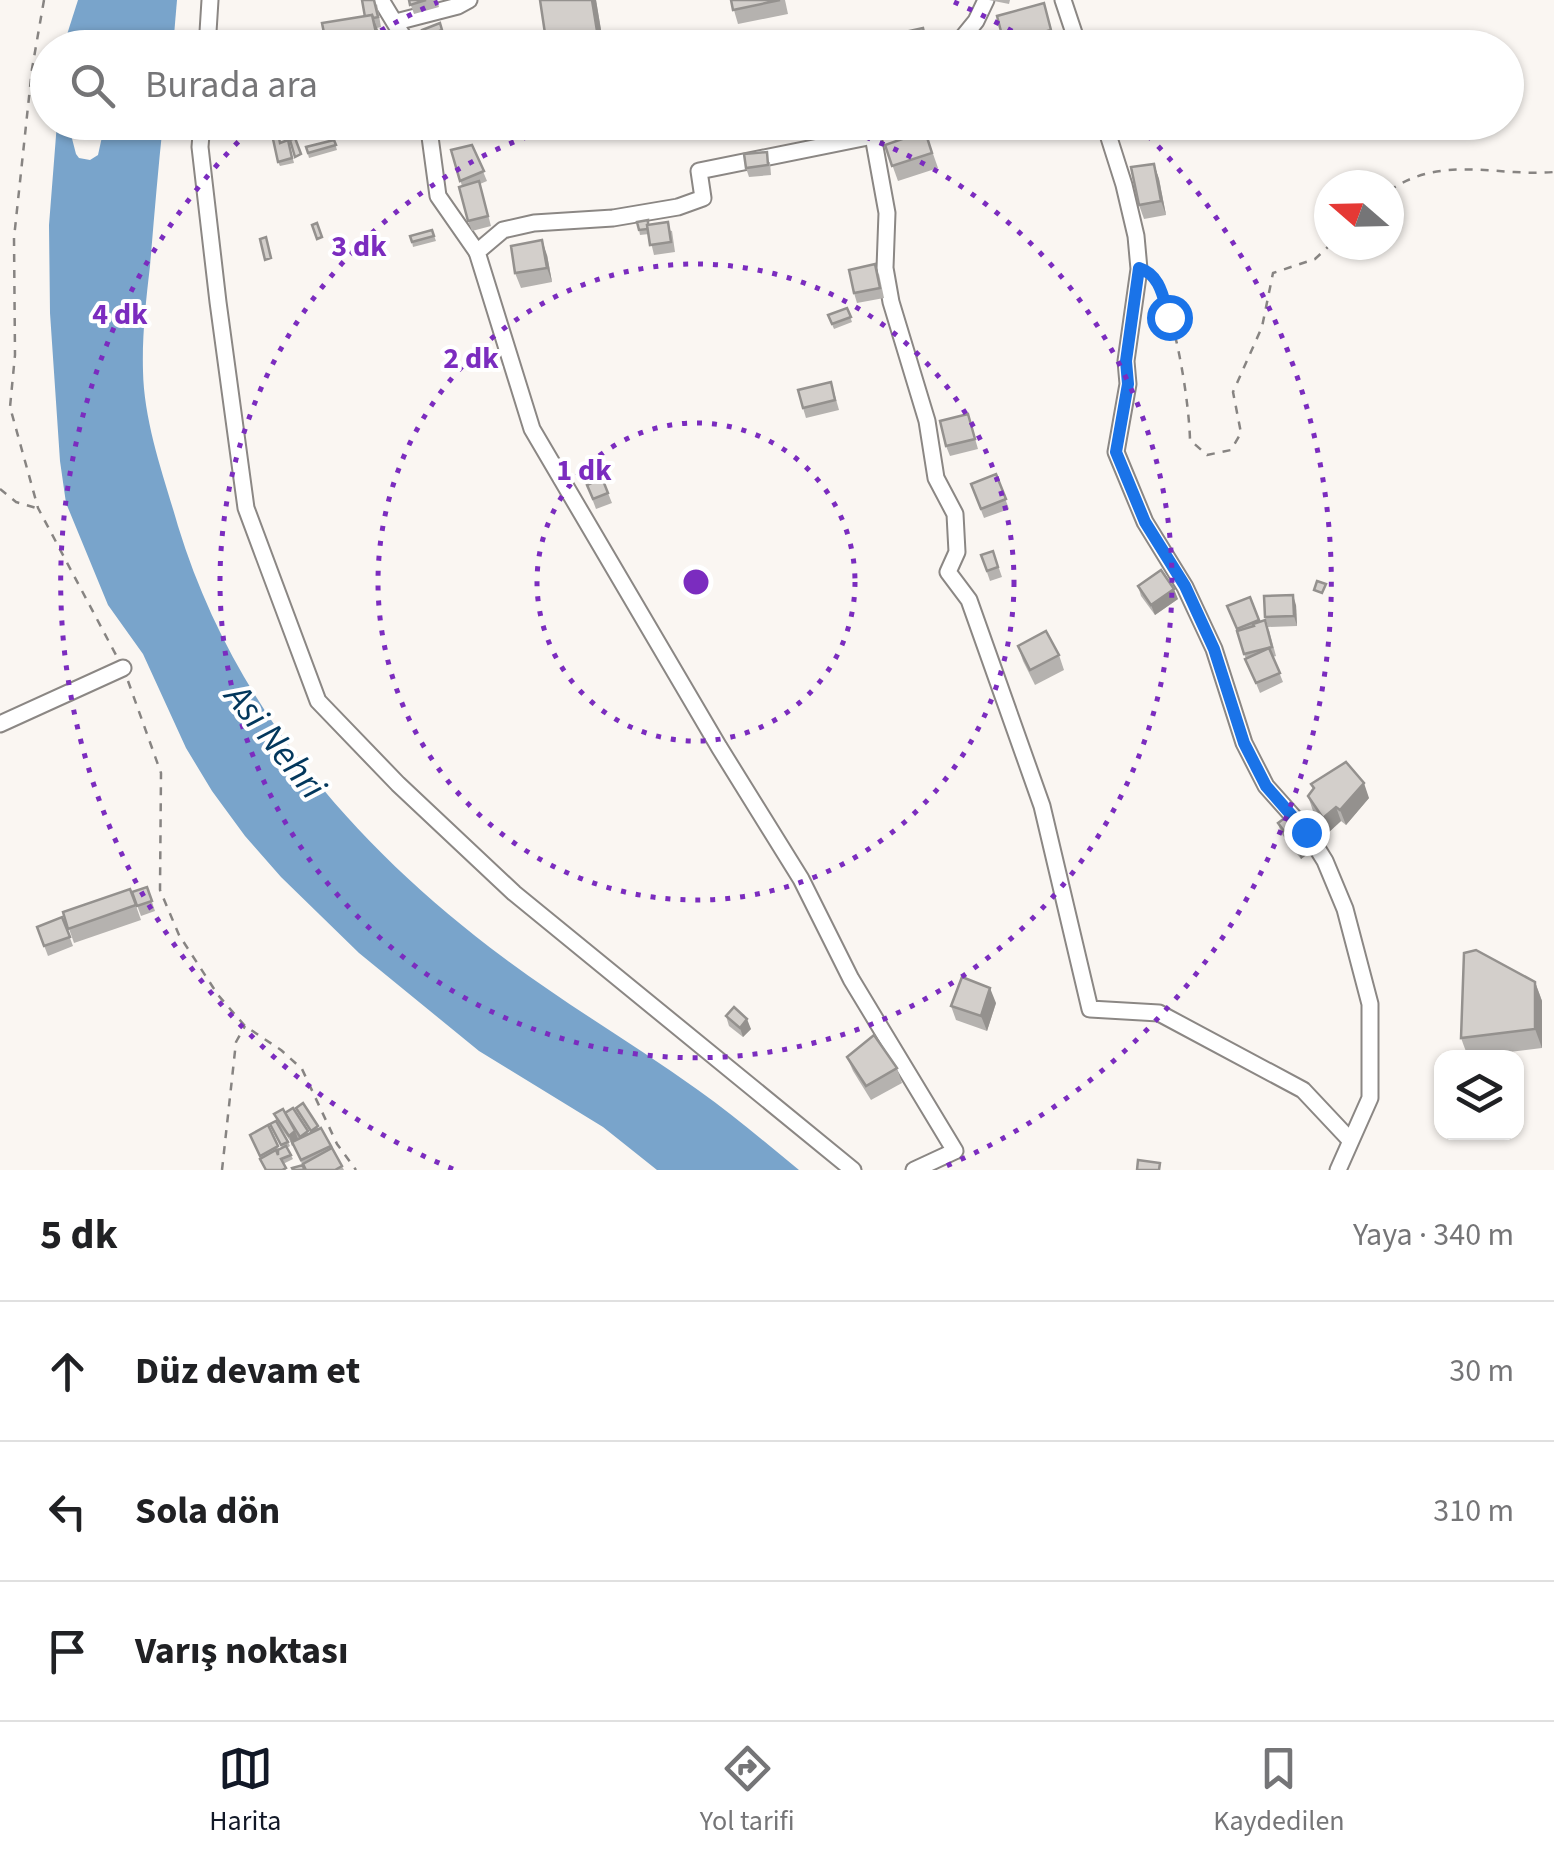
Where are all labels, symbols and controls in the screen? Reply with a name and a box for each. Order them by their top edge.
search box [30,30,1524,140]
icon: search [65,58,120,113]
text: Burada ara [145,58,318,112]
north arrow [1314,170,1404,260]
text: 3 dk [331,225,387,268]
text: 4 dk [92,293,148,336]
route start [1147,295,1193,341]
text: 2 dk [443,337,499,380]
text: 1 dk [556,449,612,492]
centre of rings [678,564,714,600]
water label: Asi Nehri [211,671,339,812]
route end [1284,810,1330,856]
map controls [1434,1050,1524,1140]
button: layers [1434,1050,1524,1140]
text: 5 dk [40,1205,118,1265]
text: Yaya · 340 m [1353,1212,1514,1258]
icon: ahead [40,1344,95,1399]
text: Düz devam et [135,1344,360,1398]
text: 30 m [1449,1348,1514,1394]
icon: left [40,1484,95,1539]
text: Sola dön [135,1484,280,1538]
text: 310 m [1433,1488,1514,1534]
icon: arrive [40,1624,95,1679]
text: Varış noktası [135,1624,348,1678]
tab: Harita [209,1741,281,1841]
tab: Yol tarifi [700,1741,795,1841]
tab: Kaydedilen [1213,1741,1345,1841]

